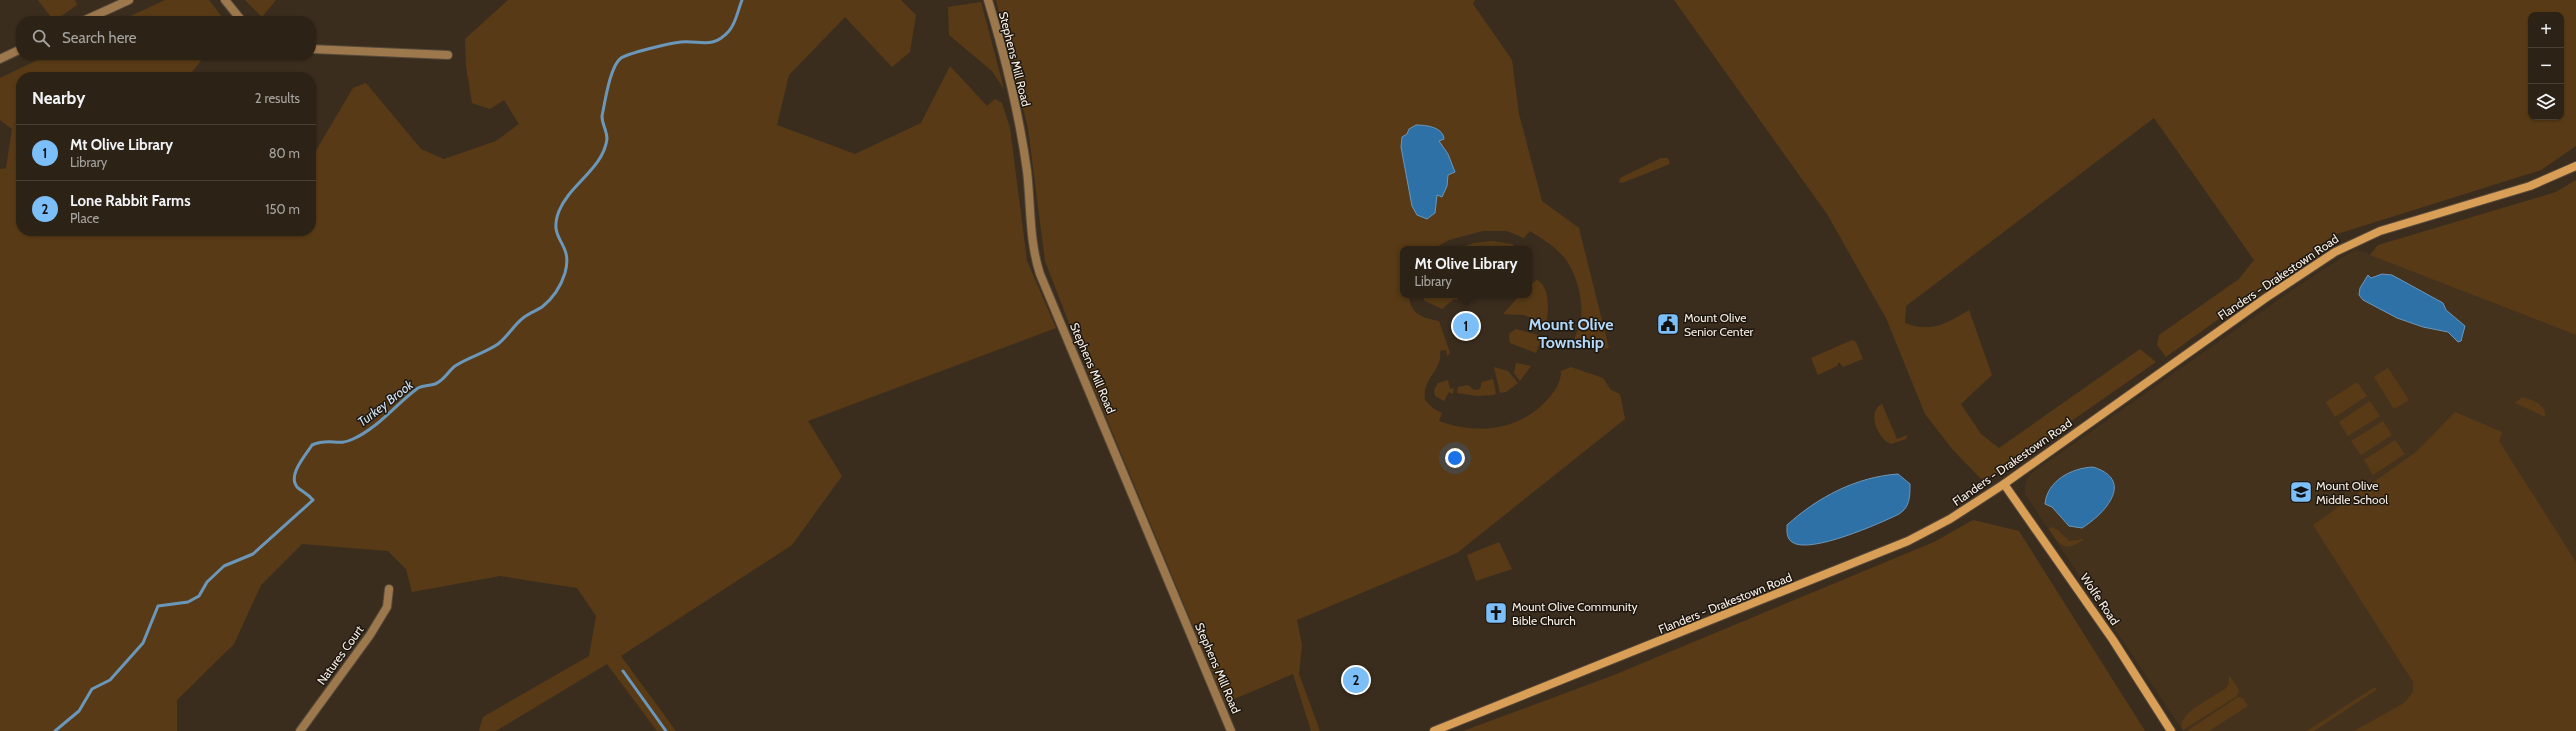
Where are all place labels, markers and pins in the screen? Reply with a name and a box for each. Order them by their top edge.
place label: Mount Olive Senior Center [1684,310,1754,339]
pin: 1 [1453,311,1479,341]
public building icon: Mount Olive Senior Center [1655,311,1681,337]
place label: Mount Olive Middle School [2316,478,2388,507]
school or university icon: Mount Olive Middle School [2288,479,2314,505]
place label: Mount Olive Community Bible Church [1512,599,1638,628]
church icon: Mount Olive Community Bible Church [1483,600,1509,626]
pin: 2 [1343,665,1369,695]

